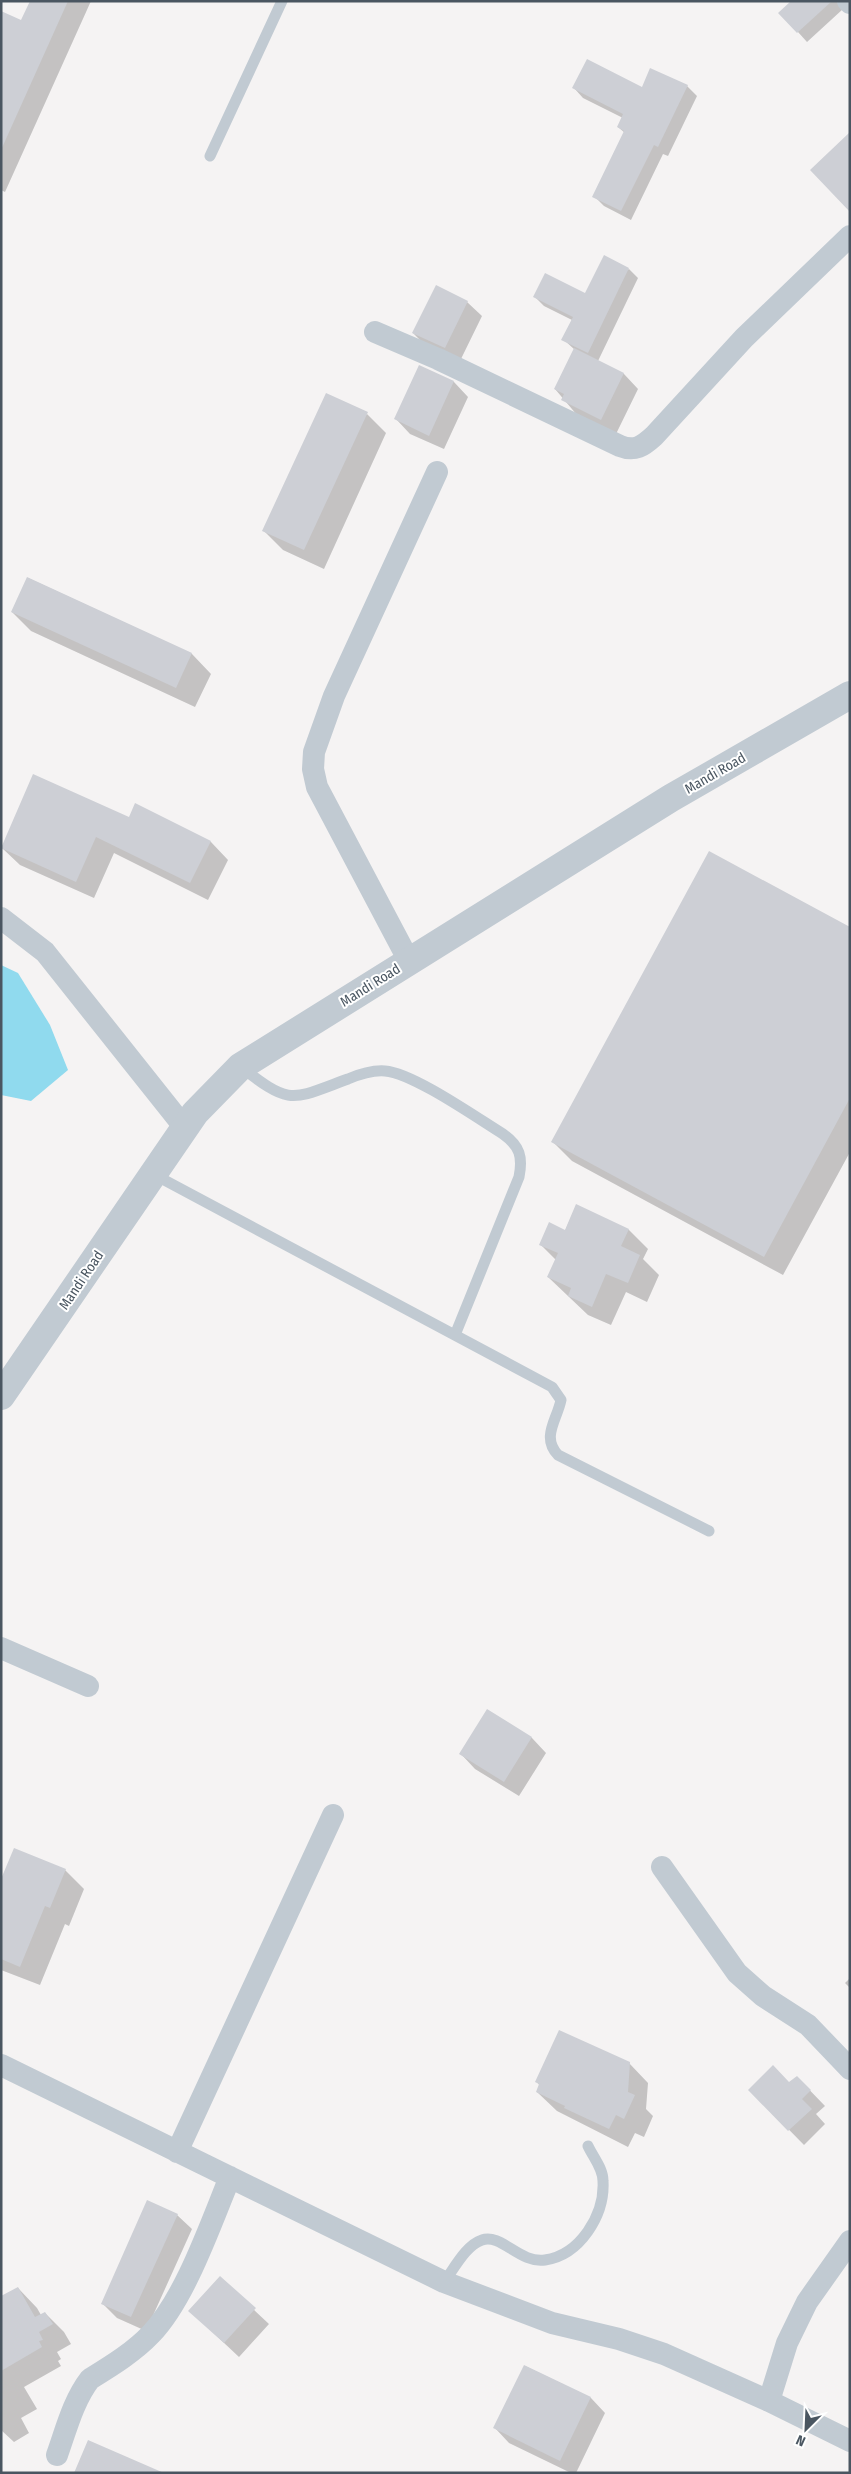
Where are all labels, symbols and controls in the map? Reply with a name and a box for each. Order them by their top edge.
street label: Mandi Road [682,749,749,798]
street label: Mandi Road [337,960,403,1011]
street label: Mandi Road [55,1248,107,1313]
north arrow [781,2404,831,2454]
text: N [794,2431,808,2450]

